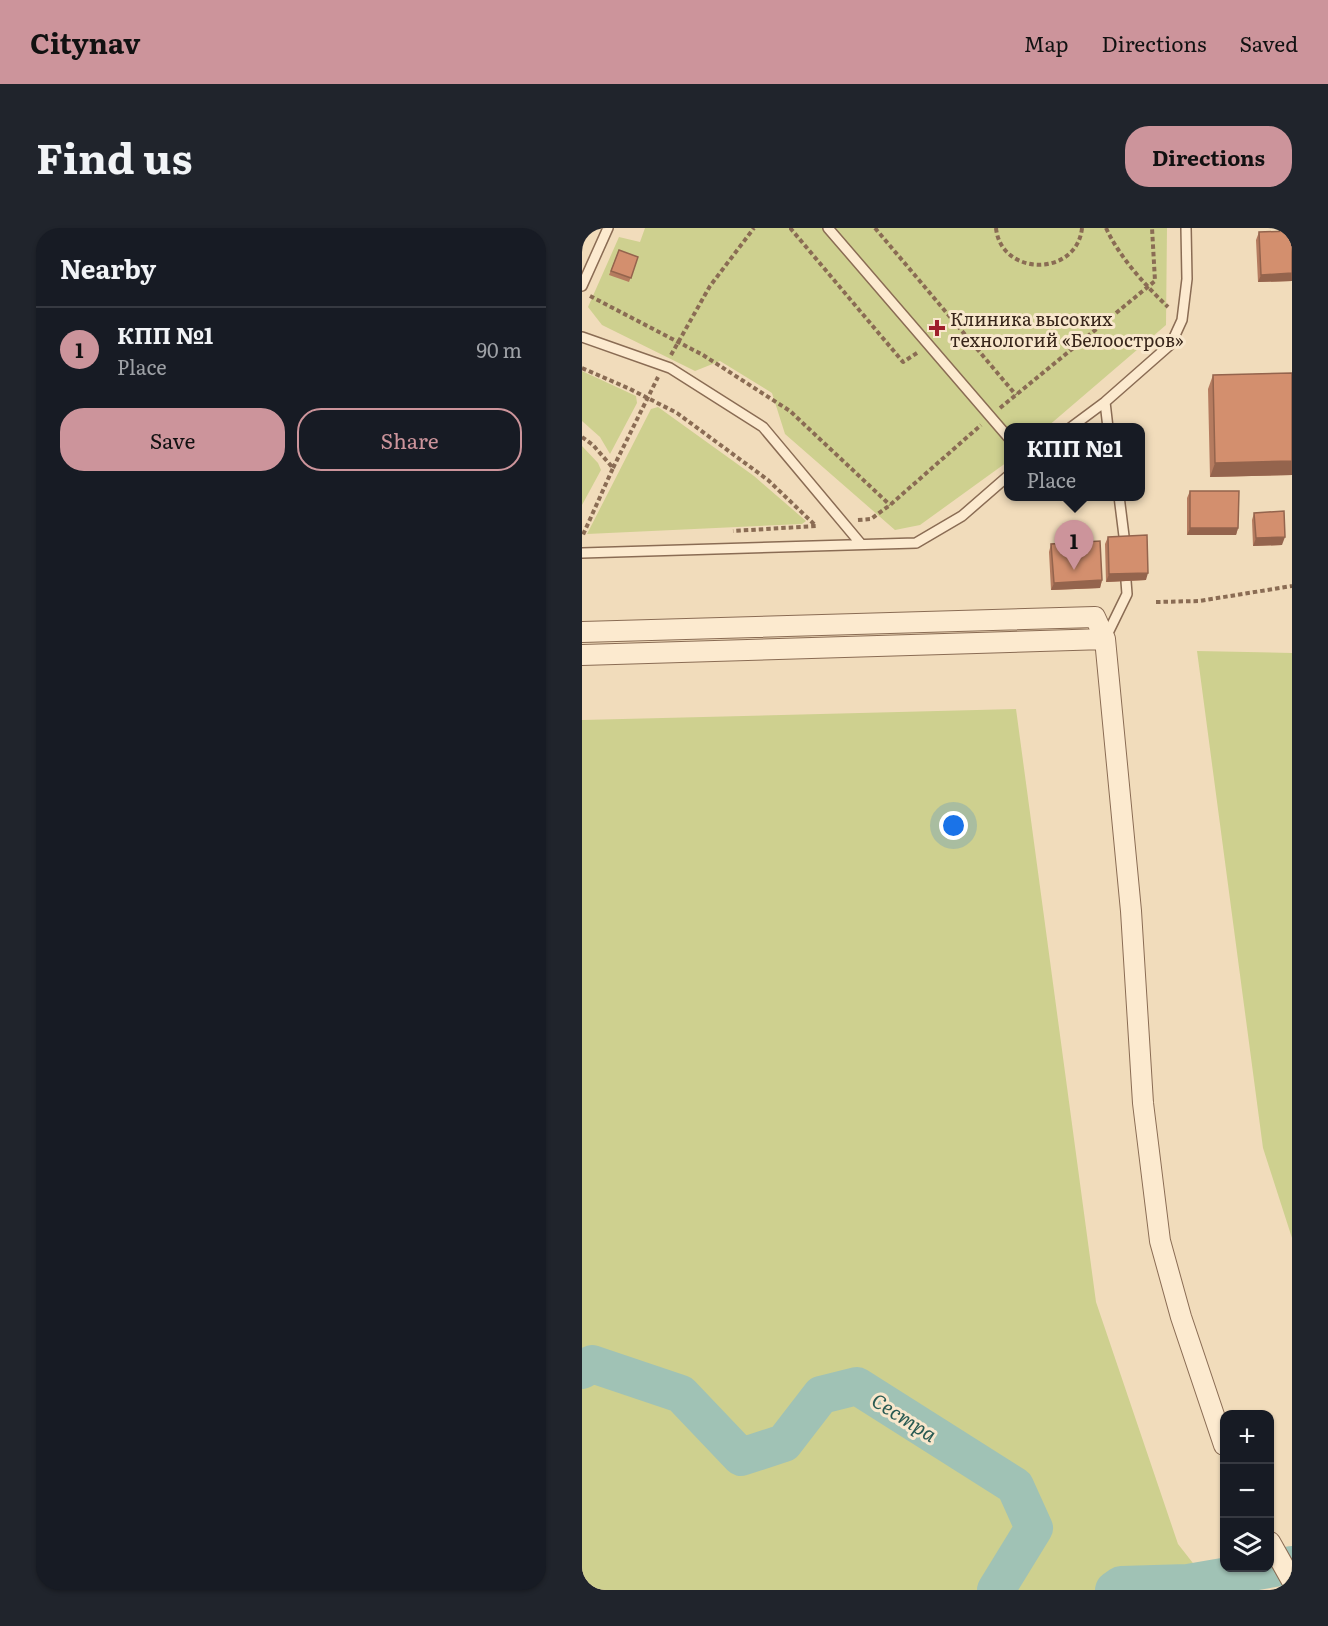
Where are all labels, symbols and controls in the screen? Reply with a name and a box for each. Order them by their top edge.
text: Citynav [30,21,140,63]
text: Map [1024,27,1069,58]
text: Directions [1102,27,1207,58]
text: Saved [1240,27,1298,58]
text: Find us [36,125,193,187]
button: Directions [1125,126,1292,187]
text: Nearby [60,248,156,287]
place label: Клиника высоких технологий «Белоостров» [950,305,1184,353]
text: КПП №1 [117,318,213,351]
marker: Клиника высоких технологий «Белоостров» [928,319,946,337]
text: 1 [75,334,84,364]
text: 90 m [477,334,522,364]
text: Place [117,351,167,381]
button: Save [60,408,285,471]
button: Share [297,408,522,471]
popup [1004,423,1145,501]
text: КПП №1 [1026,431,1123,464]
text: Place [1026,464,1076,494]
pin: 1 [1054,520,1094,570]
your location [939,811,968,840]
water label: Сестра [866,1384,944,1448]
map controls [1220,1410,1274,1572]
button: + [1220,1410,1274,1464]
button: − [1220,1464,1274,1518]
button: layers [1220,1518,1274,1572]

